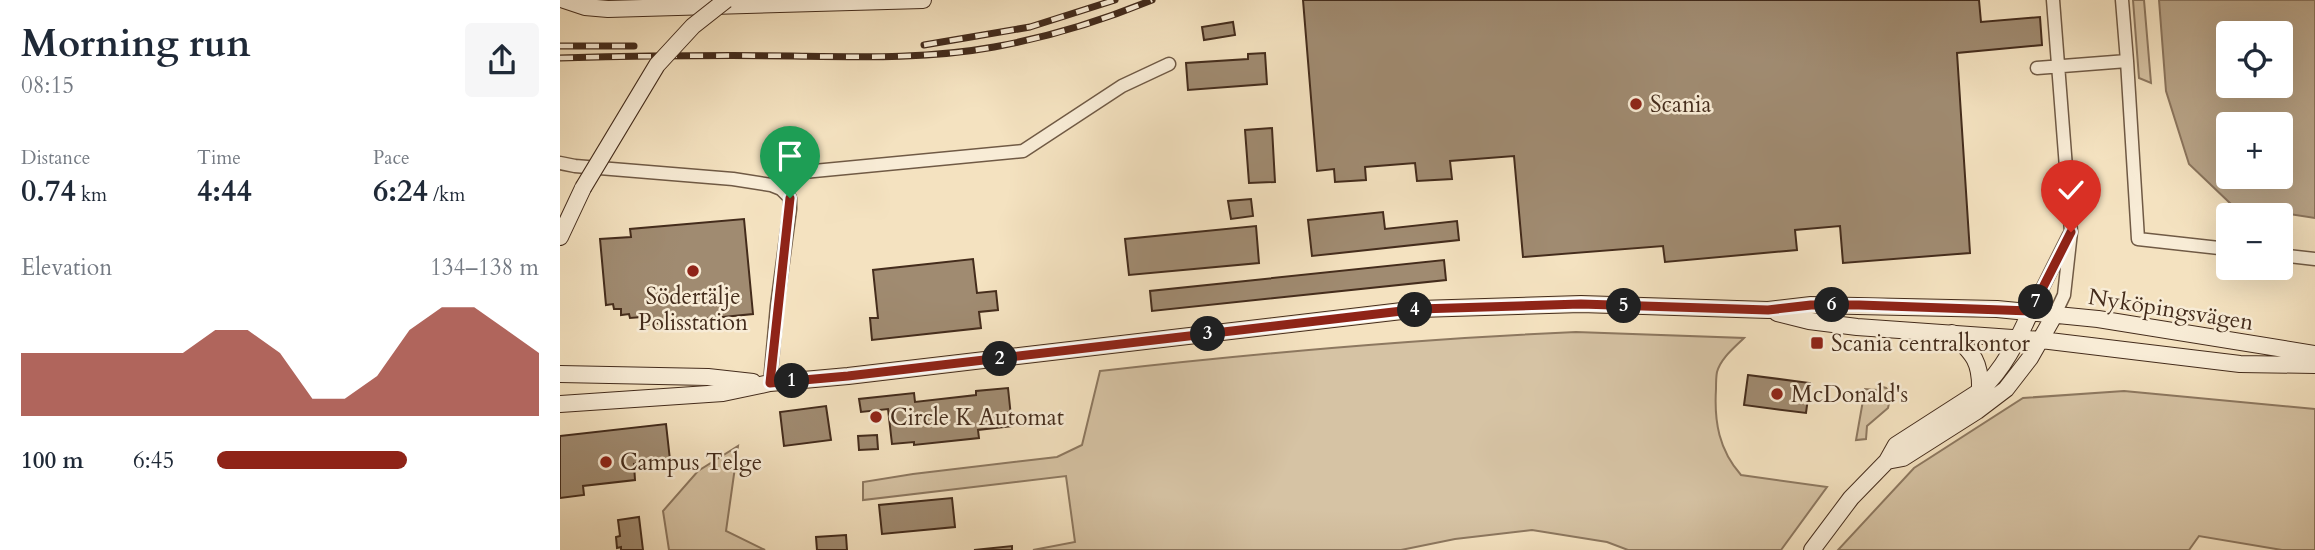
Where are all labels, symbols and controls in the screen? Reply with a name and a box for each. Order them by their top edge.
text: Morning run [21,18,251,70]
map controls [2216,21,2293,280]
button: locate [2216,21,2293,98]
button: share [465,23,539,97]
text: 08:15 [21,70,74,101]
place label: Scania [1650,89,1711,120]
marker: Scania [1628,96,1644,112]
button: + [2216,112,2293,189]
pin [760,126,820,198]
icon: arrive [771,137,809,175]
text: Distance [21,145,90,171]
text: Time [197,145,241,171]
text: Pace [373,145,410,171]
pin [2041,160,2101,232]
text: 0.74 [21,171,76,212]
text: 4:44 [197,171,252,212]
text: 6:24 [373,171,428,212]
icon: check [2052,171,2090,209]
text: km [76,182,107,208]
text: /km [428,182,465,208]
button: − [2216,203,2293,280]
text: Elevation [21,252,112,283]
text: 134–138 m [430,252,539,283]
marker: Södertälje Polisstation [685,263,701,279]
place label: Södertälje Polisstation [638,281,748,338]
street label: Nyköpingsvägen [2086,281,2256,338]
pin: 7 [2018,284,2054,320]
pin: 5 [1606,288,1642,324]
pin: 6 [1814,288,1850,322]
text: 7 [2031,288,2040,314]
text: 6 [1827,291,1836,317]
pin: 4 [1398,292,1432,328]
text: 5 [1619,292,1628,318]
text: 4 [1410,296,1419,322]
pin: 3 [1190,316,1226,352]
text: 3 [1203,320,1212,346]
place label: Scania centralkontor [1831,328,2031,359]
marker: Scania centralkontor [1809,335,1825,351]
pin: 2 [982,342,1018,376]
text: 2 [995,345,1004,371]
pin: 1 [775,364,810,398]
text: 1 [787,367,796,393]
place label: McDonald's [1791,379,1908,410]
marker: McDonald's [1769,386,1785,402]
place label: Circle K Automat [890,402,1064,433]
marker: Circle K Automat [868,409,884,425]
text: 100 m [21,445,84,476]
text: 6:45 [133,445,174,476]
place label: Campus Telge [620,447,762,478]
marker: Campus Telge [598,454,614,470]

